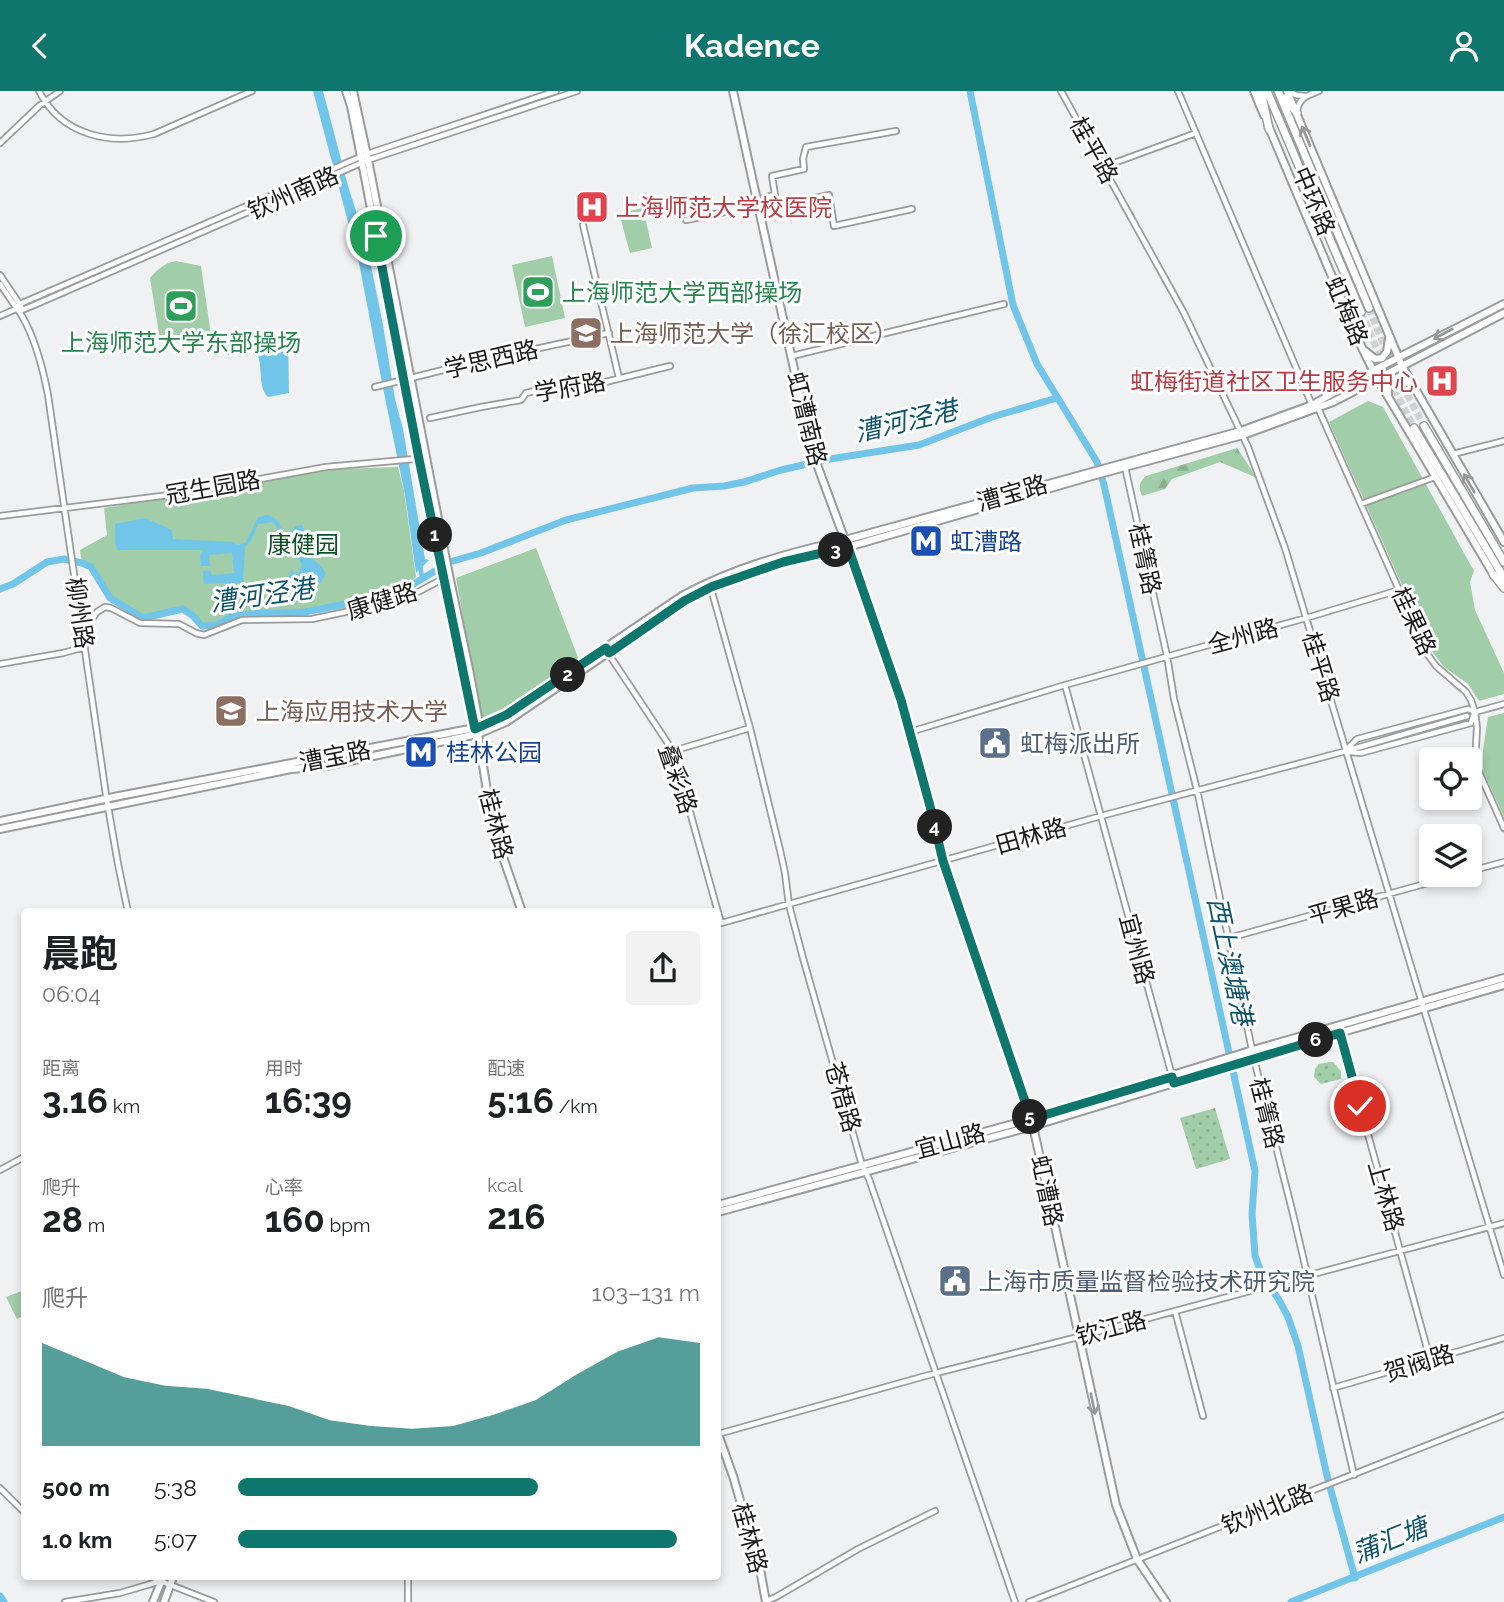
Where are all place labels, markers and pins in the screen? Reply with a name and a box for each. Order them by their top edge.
hospital icon: 上海师范大学校医院 [573,188,611,226]
place label: 上海师范大学校医院 [616,193,832,222]
pin [346,206,406,266]
sports icon: 上海师范大学西部操场 [519,273,557,311]
place label: 上海师范大学西部操场 [562,278,802,307]
sports icon: 上海师范大学东部操场 [162,287,200,325]
school or university icon: 上海师范大学（徐汇校区） [567,314,605,352]
place label: 上海师范大学（徐汇校区） [610,319,898,348]
place label: 上海师范大学东部操场 [61,328,301,357]
hospital icon: 虹梅街道社区卫生服务中心 [1423,362,1461,400]
place label: 虹梅街道社区卫生服务中心 [1130,367,1418,396]
pin: 1 [418,517,452,553]
metro station icon: 虹漕路 [907,522,945,560]
place label: 虹漕路 [950,527,1022,556]
pin: 3 [818,533,854,567]
pin: 2 [550,657,586,693]
school or university icon: 上海应用技术大学 [212,692,250,730]
place label: 上海应用技术大学 [256,697,448,726]
public building icon: 虹梅派出所 [976,724,1014,762]
place label: 虹梅派出所 [1020,729,1140,758]
metro station icon: 桂林公园 [402,733,440,771]
place label: 桂林公园 [446,738,542,767]
pin: 4 [918,809,953,845]
pin: 6 [1298,1023,1334,1058]
pin [1330,1076,1390,1136]
pin: 5 [1012,1100,1048,1135]
public building icon: 上海市质量监督检验技术研究院 [936,1262,974,1300]
place label: 上海市质量监督检验技术研究院 [979,1267,1315,1296]

